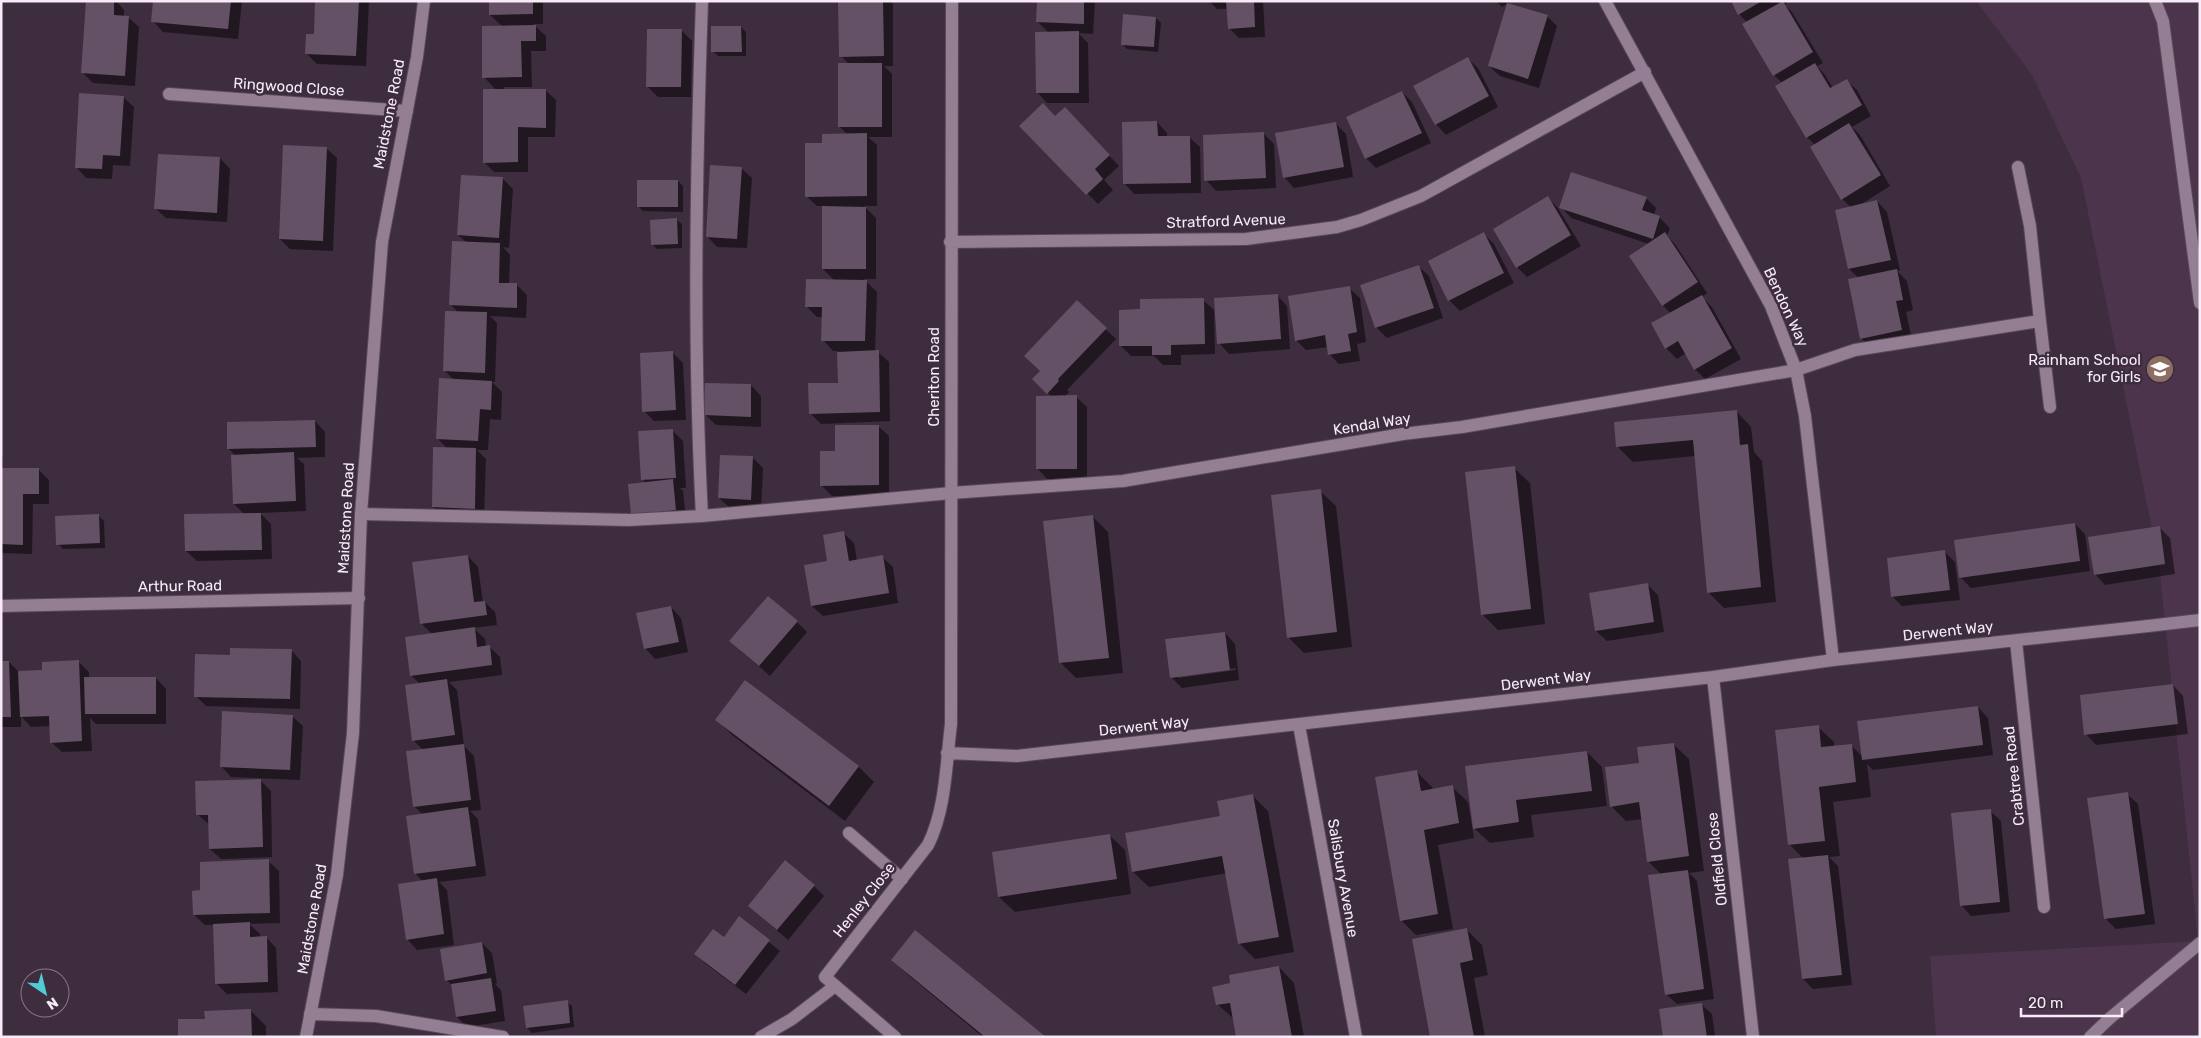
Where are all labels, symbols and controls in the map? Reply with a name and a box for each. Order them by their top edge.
street label: Maidstone Road [370,58,408,170]
street label: Ringwood Close [233,74,345,100]
street label: Stratford Avenue [1166,210,1286,232]
street label: Bendon Way [1760,264,1812,350]
street label: Cheriton Road [925,327,943,427]
place label: Rainham School for Girls [2028,351,2141,386]
school or university icon: Rainham School for Girls [2145,354,2175,384]
street label: Kendal Way [1332,409,1412,439]
street label: Maidstone Road [334,462,358,574]
street label: Arthur Road [138,576,222,596]
street label: Derwent Way [1902,617,1994,645]
street label: Derwent Way [1500,666,1592,694]
street label: Derwent Way [1098,712,1190,740]
street label: Crabtree Road [2000,725,2028,827]
street label: Oldfield Close [1703,811,1731,907]
street label: Salisbury Avenue [1324,817,1362,939]
street label: Henley Close [829,859,899,941]
street label: Maidstone Road [293,862,331,976]
north arrow [20,968,70,1018]
scale bar [2021,986,2122,1018]
text: N [43,993,61,1013]
text: 20 m [2028,994,2063,1012]

